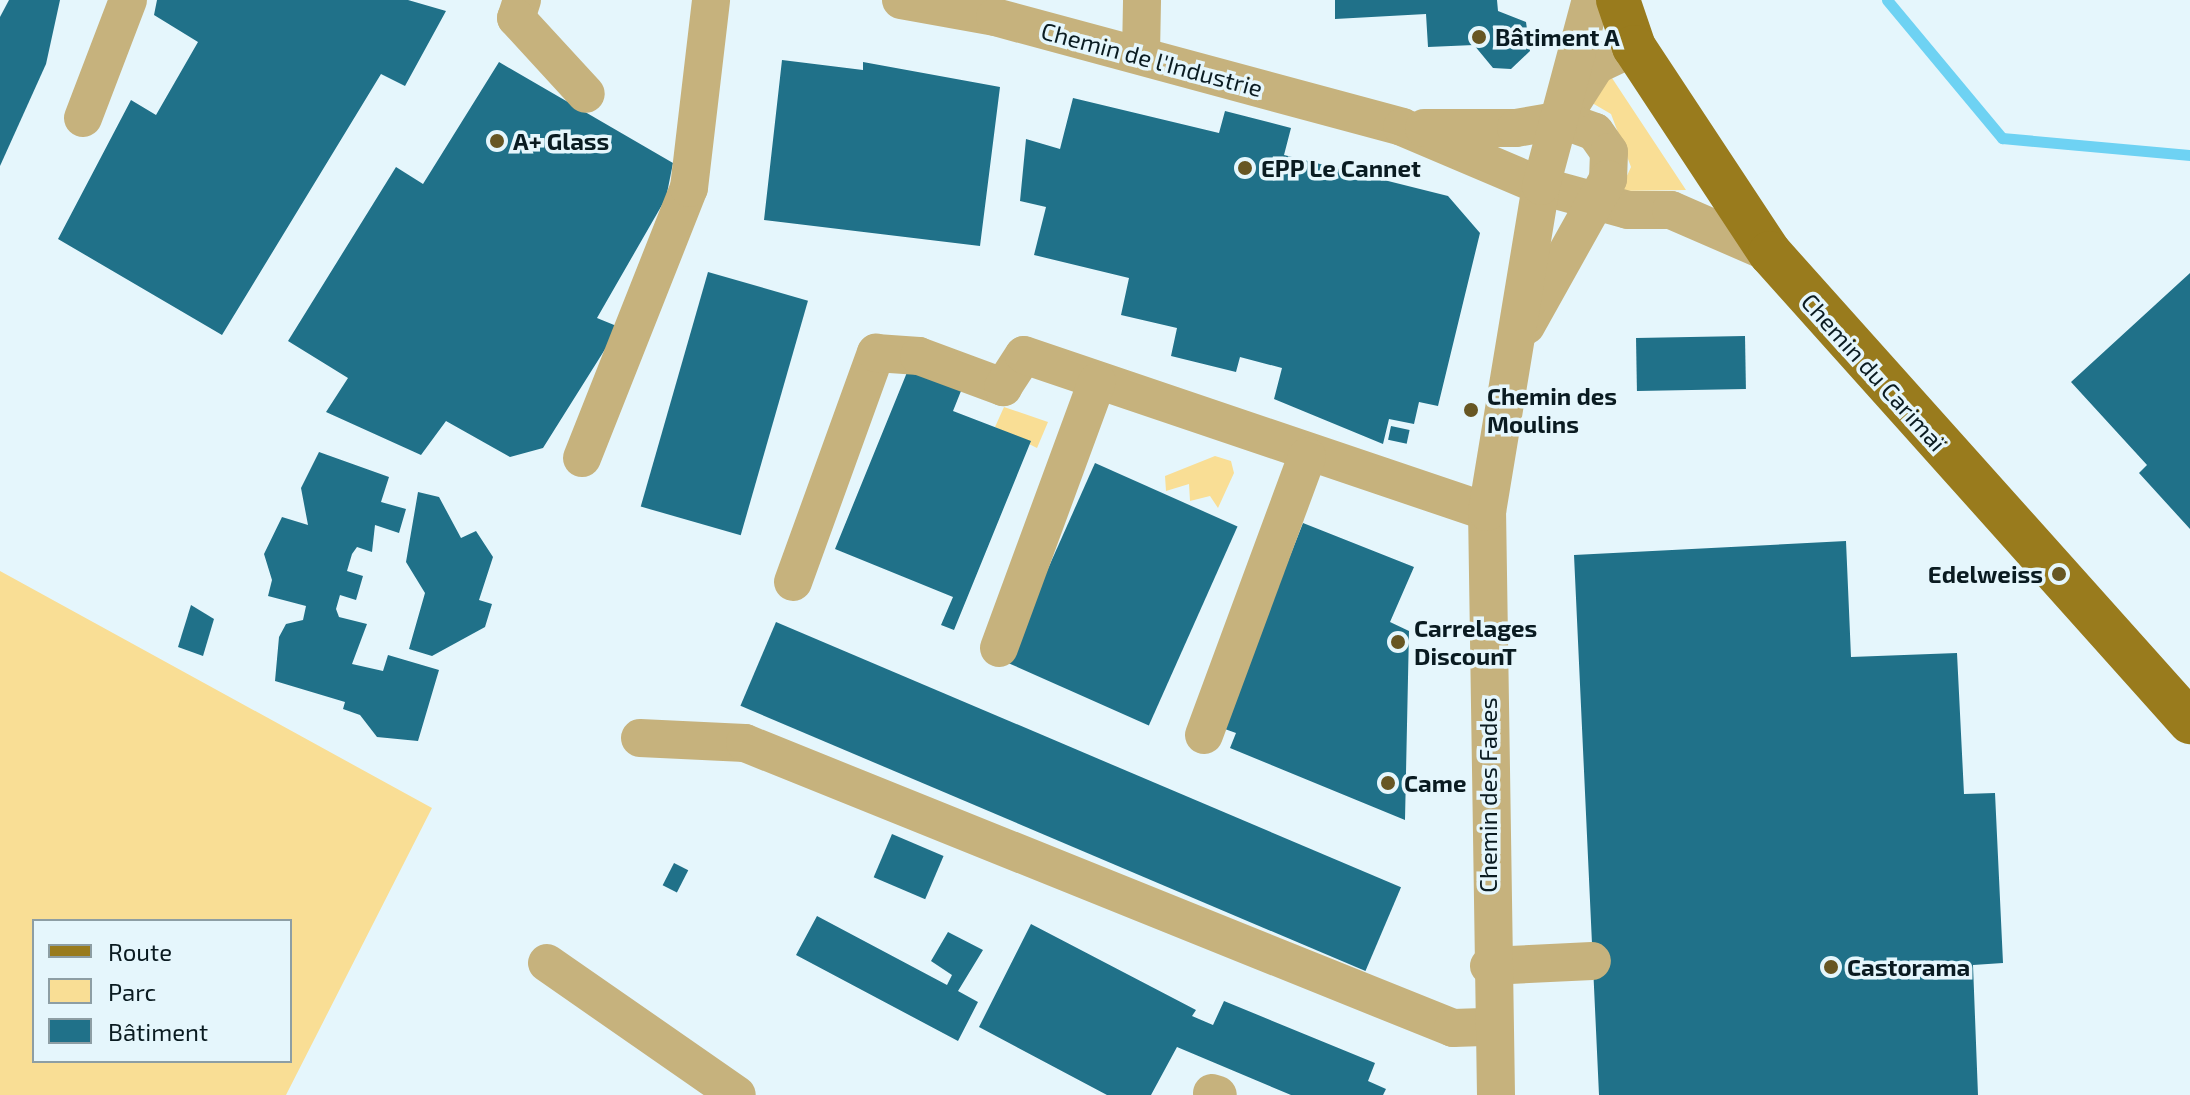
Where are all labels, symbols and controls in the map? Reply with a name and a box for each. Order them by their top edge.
street label: Chemin de l'Industrie [1038,16,1266,102]
place label: Bâtiment A [1495,23,1620,51]
marker: Bâtiment A [1470,28,1488,46]
place label: A+ Glass [513,127,609,155]
marker: A+ Glass [488,132,506,150]
place label: EPP Le Cannet [1261,154,1421,182]
marker: EPP Le Cannet [1236,159,1254,177]
street label: Chemin du Carimaï [1796,287,1952,457]
place label: Chemin des Moulins [1487,382,1617,438]
marker: Chemin des Moulins [1462,401,1480,419]
place label: Edelweiss [1928,560,2043,588]
marker: Edelweiss [2050,565,2068,583]
place label: Carrelages DiscounT [1414,614,1537,670]
marker: Carrelages DiscounT [1389,633,1407,651]
street label: Chemin des Fades [1474,697,1502,893]
place label: Came [1404,769,1466,797]
marker: Came [1379,774,1397,792]
legend [32,919,292,1063]
text: Route [108,937,172,966]
place label: Castorama [1847,953,1970,981]
marker: Castorama [1822,958,1840,976]
text: Parc [108,977,156,1006]
text: Bâtiment [108,1017,208,1046]

